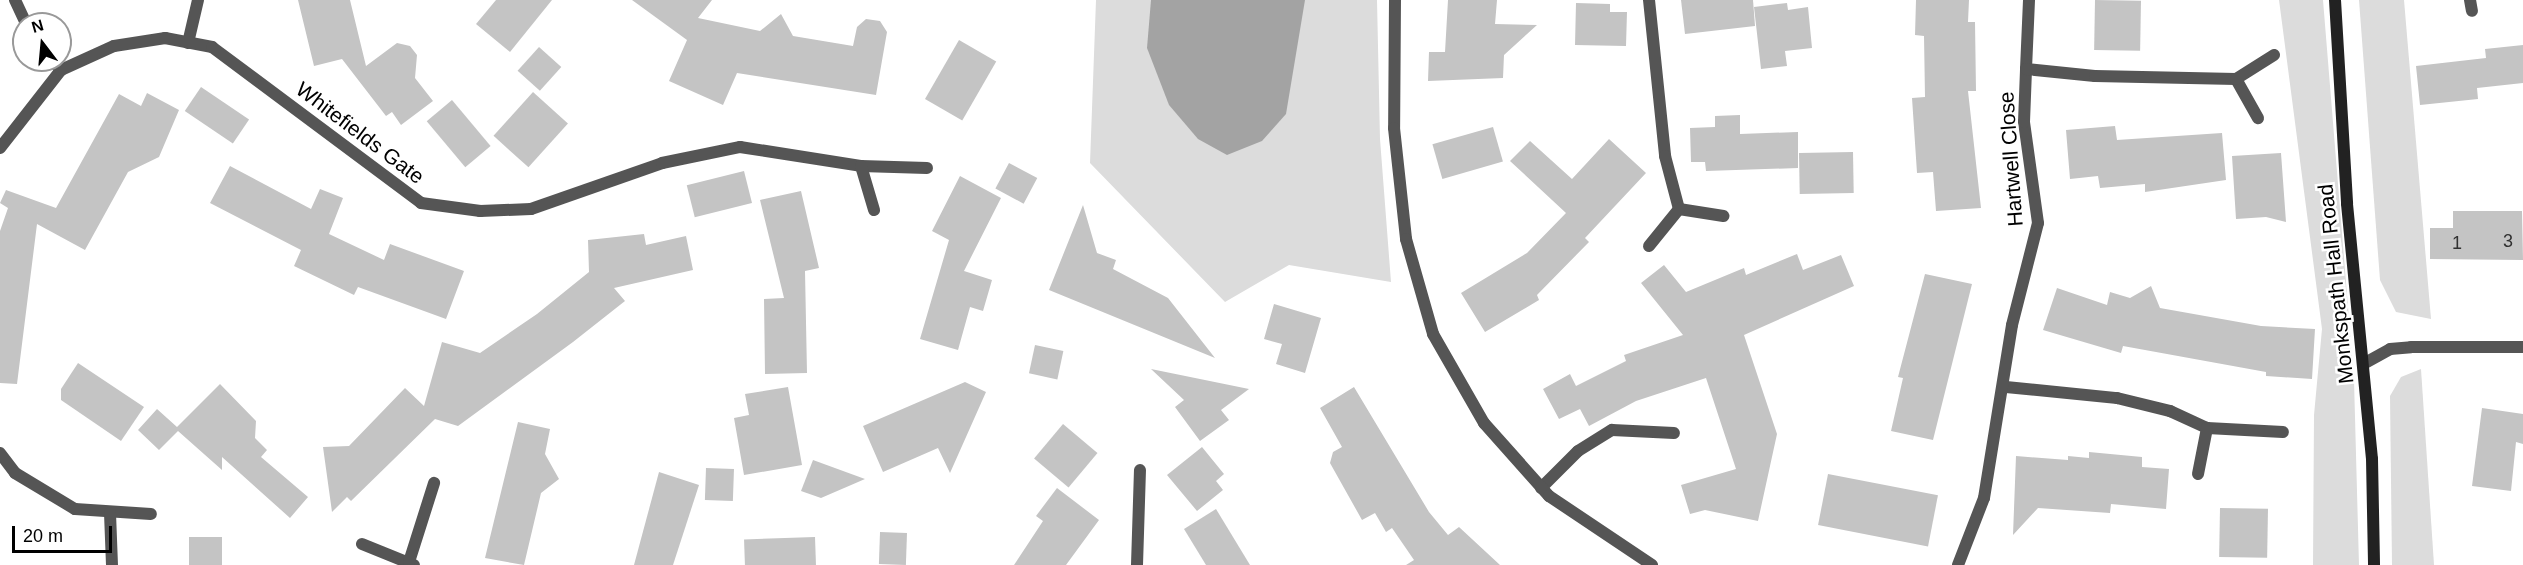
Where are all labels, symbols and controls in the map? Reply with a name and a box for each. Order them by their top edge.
north arrow [12,12,72,72]
text: N [30,16,45,36]
street label: Whitefields Gate [291,77,429,189]
street label: Hartwell Close [1994,91,2028,227]
street label: Monkspath Hall Road [2313,183,2359,385]
house number: 3 [2503,230,2513,252]
house number: 1 [2452,232,2462,254]
scale bar [15,514,116,552]
text: 20 m [23,526,63,546]

